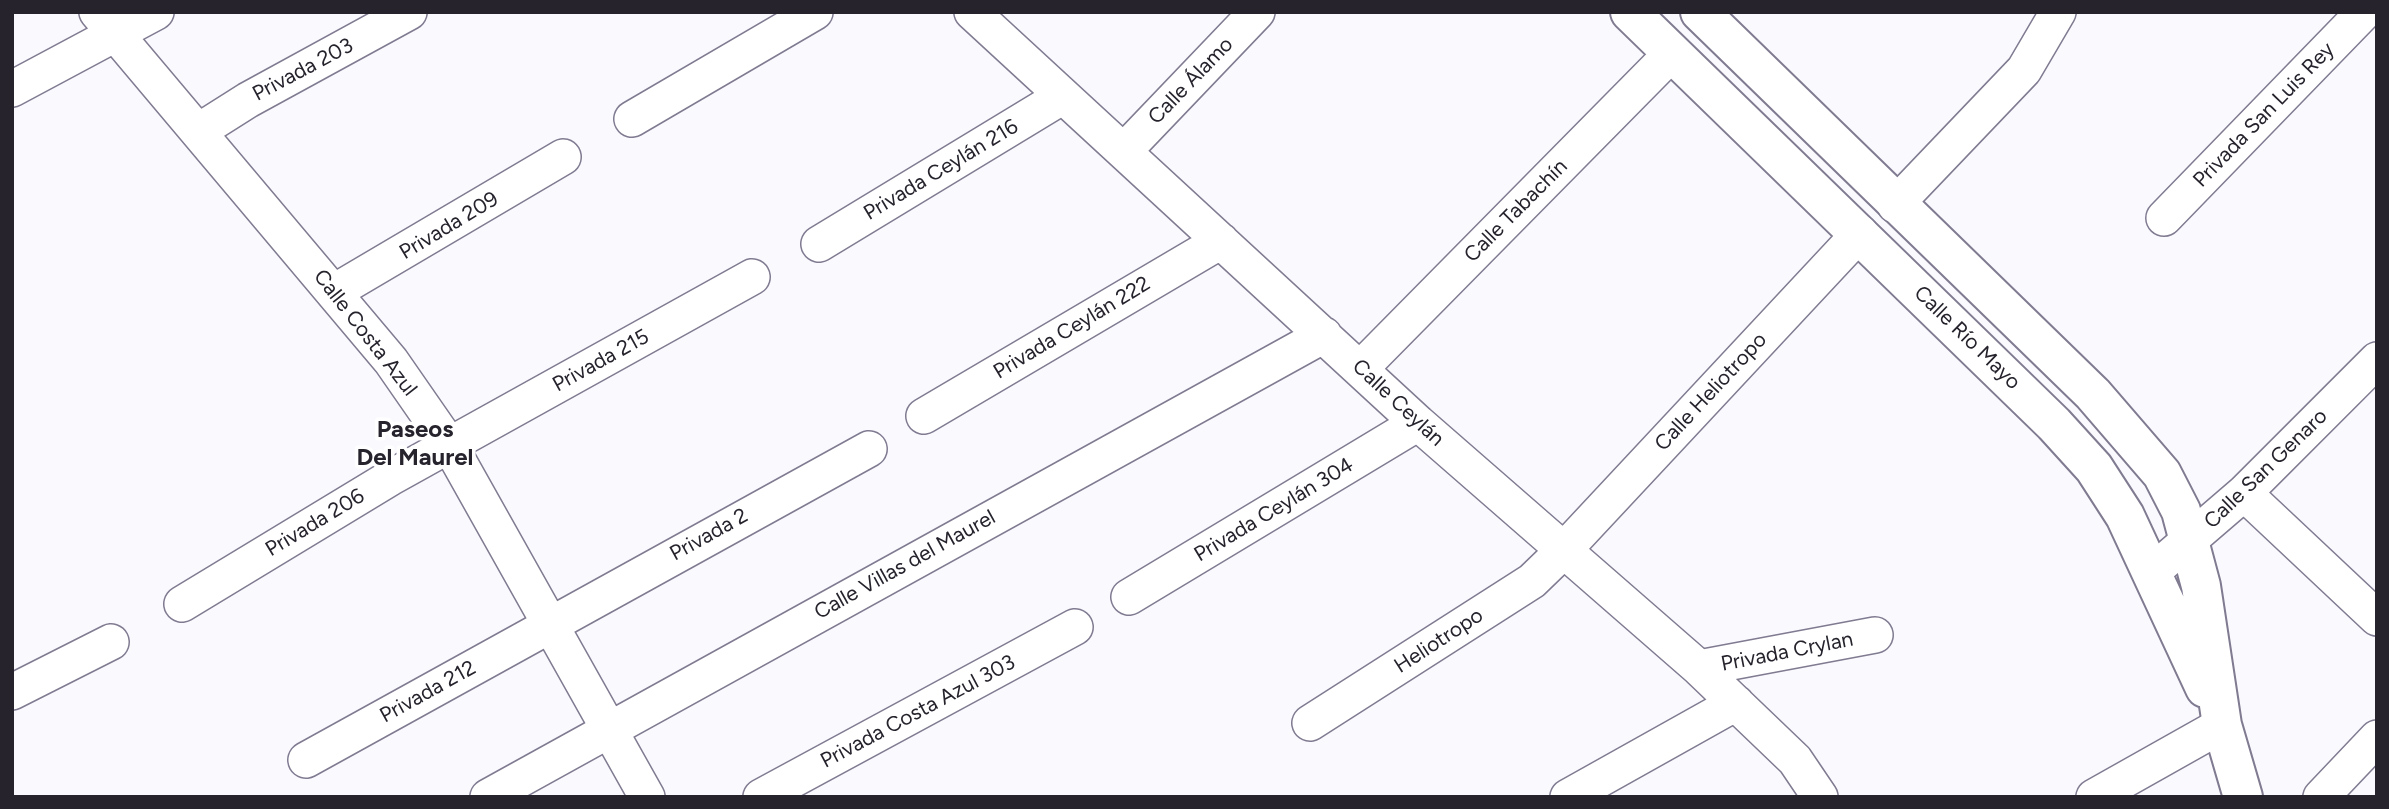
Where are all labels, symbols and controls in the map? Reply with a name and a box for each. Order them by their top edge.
street label: Calle Álamo [1143,32,1239,130]
street label: Privada 203 [248,33,358,107]
street label: Privada San Luis Rey [2188,37,2340,193]
street label: Privada Ceylán 216 [859,114,1023,226]
street label: Calle Tabachín [1459,154,1573,268]
street label: Privada 209 [395,187,503,265]
street label: Calle Costa Azul [308,265,422,401]
street label: Privada Ceylán 222 [989,271,1155,385]
street label: Calle Río Mayo [1908,281,2026,395]
street label: Privada 215 [548,324,654,398]
street label: Calle Heliotropo [1650,328,1772,456]
street label: Calle Ceylán [1347,354,1449,452]
street label: Calle San Genaro [2199,404,2333,534]
district label: Paseos Del Maurel [357,416,473,472]
street label: Privada Ceylán 304 [1190,453,1358,567]
street label: Privada 206 [261,484,369,562]
street label: Privada 2 [666,503,752,567]
street label: Calle Villas del Maurel [810,505,1000,625]
street label: Heliotropo [1390,603,1488,679]
street label: Privada Crylan [1719,627,1855,677]
street label: Privada Costa Azul 303 [816,650,1020,774]
street label: Privada 212 [376,655,480,729]

